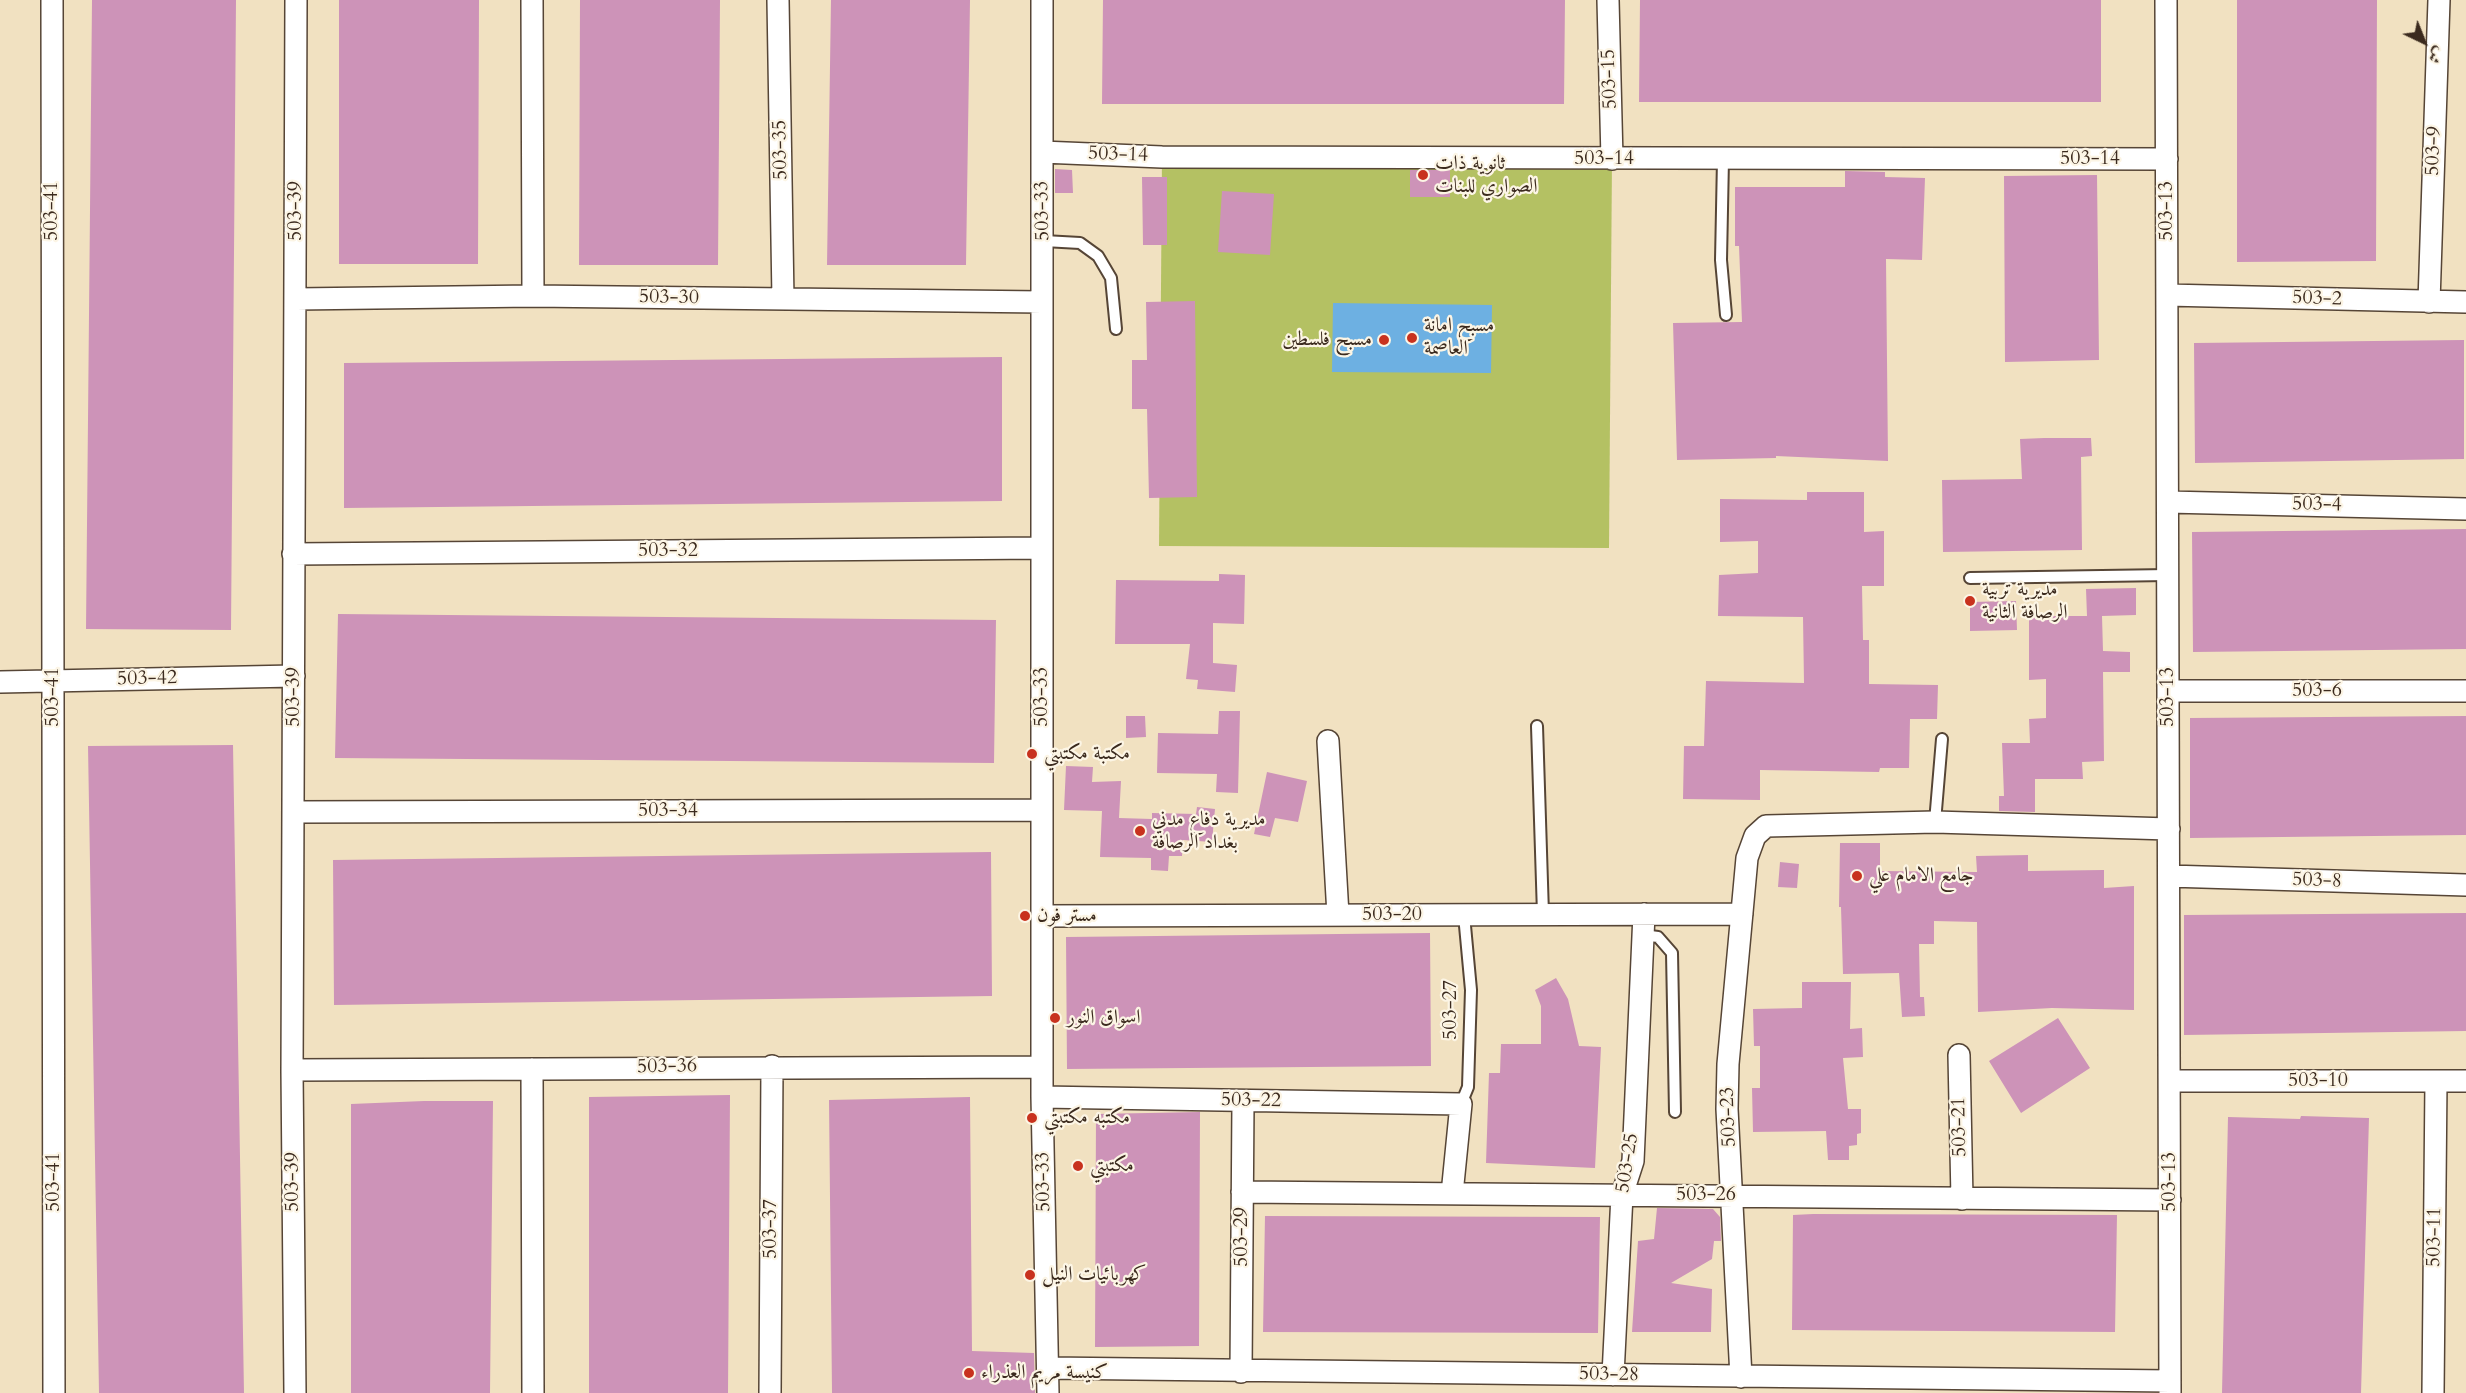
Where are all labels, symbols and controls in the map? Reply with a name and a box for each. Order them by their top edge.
north arrow [2394,12,2454,72]
text: ش [2423,42,2450,69]
street label: 503-15 [1597,49,1623,109]
street label: 503-35 [768,120,794,180]
street label: 503-9 [2421,126,2447,176]
street label: 503-14 [1088,142,1148,168]
street label: 503-14 [1574,147,1634,171]
street label: 503-14 [2060,147,2120,171]
place label: ثانوية ذات الصواري للبنات [1435,152,1538,199]
marker: ثانوية ذات الصواري للبنات [1416,168,1430,182]
street label: 503-41 [40,181,64,241]
street label: 503-39 [284,181,308,241]
street label: 503-33 [1030,181,1056,241]
street label: 503-13 [2155,181,2179,241]
street label: 503-30 [639,285,699,311]
street label: 503-2 [2292,286,2342,312]
place label: مسبح امانة العاصمة [1424,314,1494,361]
place label: مسبح فلسطين [1282,328,1372,352]
marker: مسبح امانة العاصمة [1405,331,1419,345]
marker: مسبح فلسطين [1377,333,1391,347]
street label: 503-4 [2292,493,2342,517]
street label: 503-32 [638,539,698,563]
place label: مديرية تربية الرصافة الثانية [1982,578,2068,625]
marker: مديرية تربية الرصافة الثانية [1963,594,1977,608]
street label: 503-42 [117,666,177,692]
street label: 503-41 [41,667,65,727]
street label: 503-39 [282,667,306,727]
street label: 503-33 [1030,667,1054,727]
street label: 503-13 [2156,667,2180,727]
street label: 503-6 [2292,679,2342,703]
place label: مكتبة مكتبتي [1044,742,1130,766]
marker: مكتبة مكتبتي [1025,747,1039,761]
street label: 503-34 [638,799,698,823]
place label: مديرية دفاع مدني بغداد الرصافة [1152,808,1265,855]
marker: مديرية دفاع مدني بغداد الرصافة [1133,824,1147,838]
place label: جامع الامام علي [1869,864,1974,888]
street label: 503-8 [2292,868,2342,894]
marker: جامع الامام علي [1850,869,1864,883]
street label: 503-20 [1362,903,1422,927]
place label: مستر فون [1037,904,1097,928]
marker: مستر فون [1018,909,1032,923]
street label: 503-27 [1439,980,1463,1040]
place label: اسواق النور [1067,1006,1141,1030]
marker: اسواق النور [1048,1011,1062,1025]
street label: 503-36 [637,1054,697,1080]
street label: 503-10 [2288,1069,2348,1093]
street label: 503-23 [1716,1087,1742,1147]
street label: 503-22 [1221,1088,1281,1114]
street label: 503-21 [1947,1097,1973,1157]
place label: مكتبه مكتبتي [1044,1106,1130,1130]
marker: مكتبه مكتبتي [1025,1111,1039,1125]
street label: 503-25 [1611,1131,1645,1195]
street label: 503-41 [42,1152,66,1212]
street label: 503-39 [281,1152,305,1212]
street label: 503-33 [1031,1152,1057,1212]
street label: 503-13 [2158,1152,2182,1212]
place label: مكتبتي [1090,1154,1134,1178]
marker: مكتبتي [1071,1159,1085,1173]
street label: 503-26 [1676,1183,1736,1207]
street label: 503-37 [759,1199,783,1259]
street label: 503-29 [1230,1207,1254,1267]
street label: 503-11 [2422,1207,2448,1267]
place label: كهربائيات النيل [1042,1263,1147,1287]
marker: كهربائيات النيل [1023,1268,1037,1282]
place label: كنيسة مريم العذراء [981,1361,1108,1385]
street label: 503-28 [1579,1362,1639,1388]
marker: كنيسة مريم العذراء [962,1366,976,1380]

